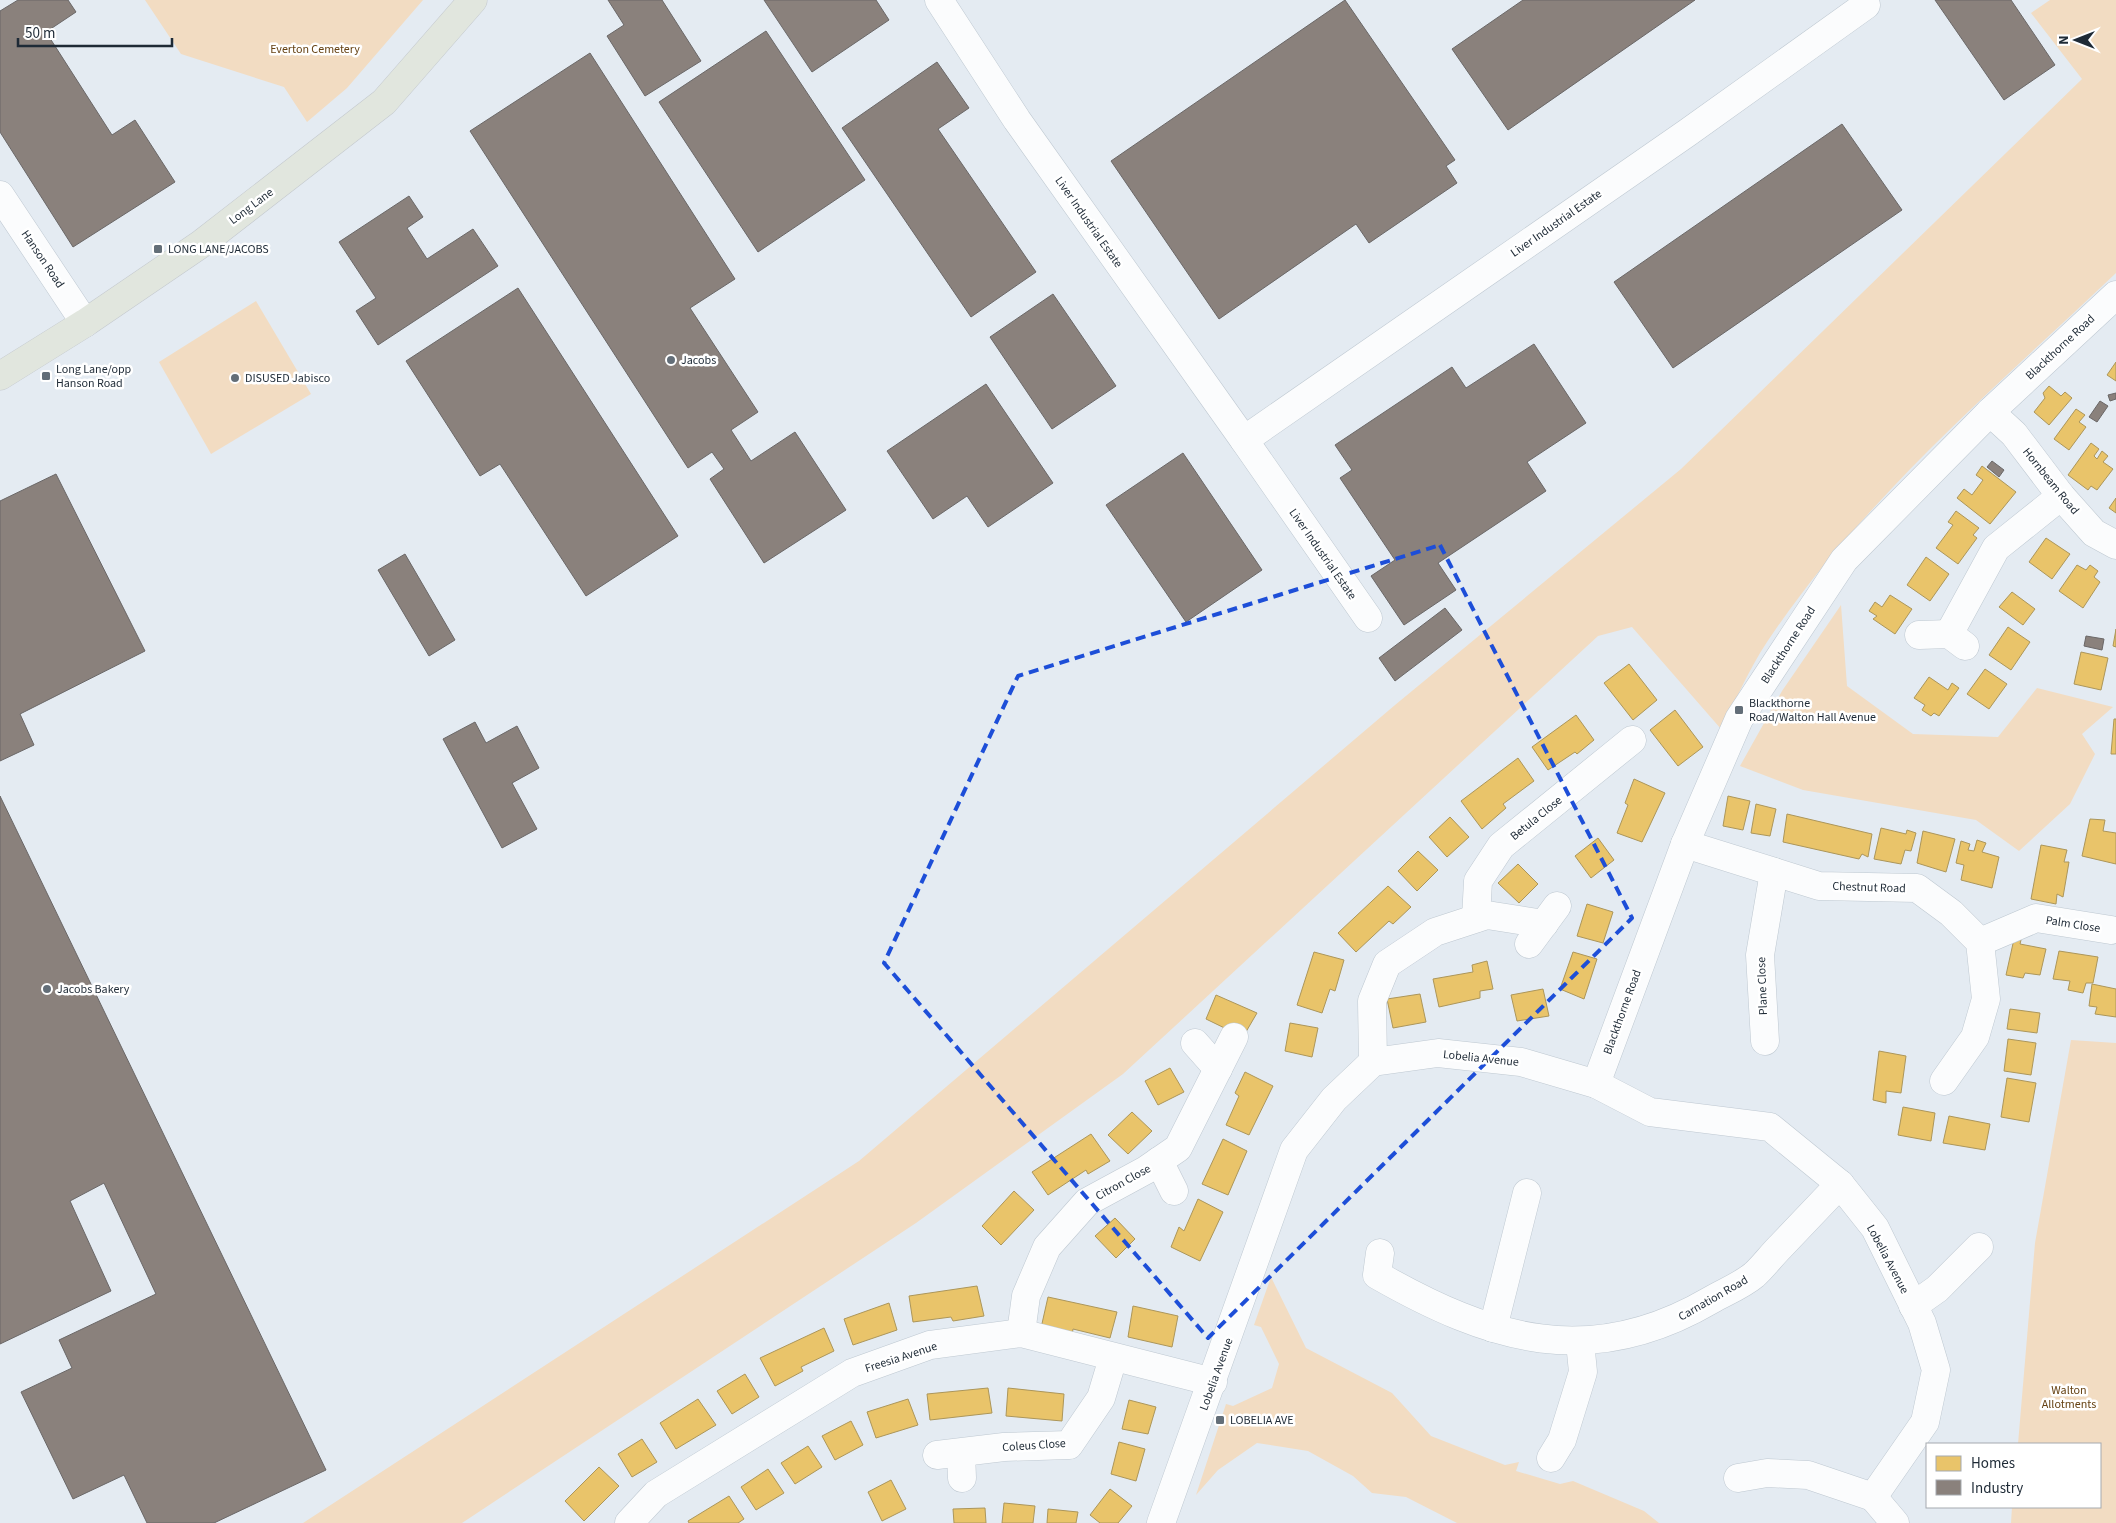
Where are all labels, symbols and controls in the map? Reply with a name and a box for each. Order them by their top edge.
scale bar [18,15,171,47]
north arrow [2051,15,2101,65]
text: 50 m [25,23,55,44]
text: N [2054,35,2074,45]
park label: Everton Cemetery [270,41,360,58]
street label: Liver Industrial Estate [1051,173,1127,271]
street label: Long Lane [226,184,277,229]
street label: Liver Industrial Estate [1507,185,1605,261]
street label: Hanson Road [17,227,68,292]
place label: LONG LANE/JACOBS [168,241,269,258]
marker: LONG LANE/JACOBS [152,243,164,255]
street label: Blackthorne Road [2022,311,2099,384]
place label: Jacobs [681,352,716,369]
marker: Jacobs [665,354,677,366]
place label: Long Lane/opp Hanson Road [56,361,132,392]
marker: Long Lane/opp Hanson Road [40,370,52,382]
place label: DISUSED Jabisco [245,370,330,387]
marker: DISUSED Jabisco [229,372,241,384]
street label: Hornbeam Road [2018,444,2083,518]
street label: Liver Industrial Estate [1285,505,1361,603]
street label: Blackthorne Road [1757,603,1820,687]
place label: Blackthorne Road/Walton Hall Avenue [1749,695,1876,726]
marker: Blackthorne Road/Walton Hall Avenue [1733,704,1745,716]
street label: Betula Close [1507,792,1566,845]
street label: Chestnut Road [1832,878,1906,897]
street label: Palm Close [2044,912,2102,937]
street label: Plane Close [1753,957,1772,1015]
street label: Blackthorne Road [1599,967,1646,1057]
place label: Jacobs Bakery [57,981,130,998]
marker: Jacobs Bakery [41,983,53,995]
street label: Lobelia Avenue [1442,1046,1520,1071]
street label: Citron Close [1093,1160,1154,1205]
street label: Lobelia Avenue [1862,1222,1913,1297]
street label: Carnation Road [1675,1272,1751,1325]
street label: Lobelia Avenue [1195,1335,1238,1413]
street label: Freesia Avenue [863,1338,940,1377]
park label: Walton Allotments [2042,1382,2096,1413]
place label: LOBELIA AVE [1230,1412,1294,1429]
marker: LOBELIA AVE [1214,1414,1226,1426]
street label: Coleus Close [1002,1435,1066,1456]
legend [1926,1443,2101,1508]
text: Homes [1971,1453,2015,1474]
text: Industry [1971,1478,2023,1499]

